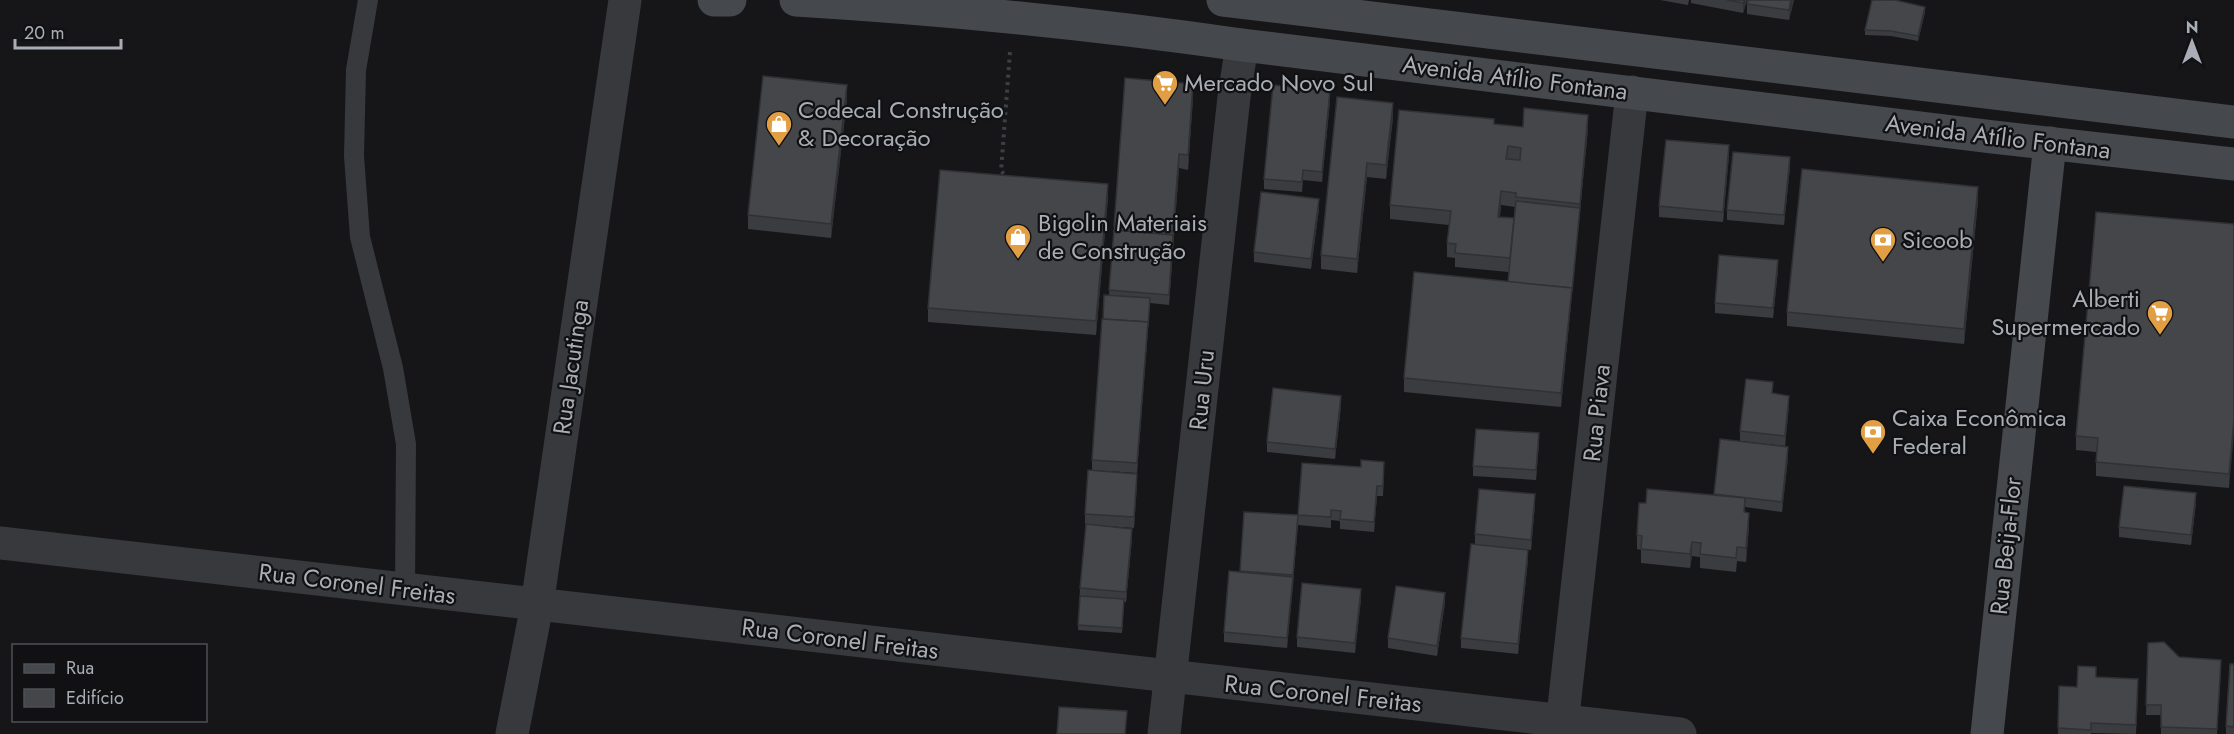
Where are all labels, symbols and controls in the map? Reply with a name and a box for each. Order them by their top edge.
scale bar [15,12,122,50]
north arrow [2162,12,2222,72]
text: N [2186,16,2198,39]
text: 20 m [24,20,64,46]
street label: Avenida Atílio Fontana [1400,46,1630,109]
place label: Mercado Novo Sul [1184,65,1374,100]
supermarket icon: Mercado Novo Sul [1150,68,1180,106]
place label: Codecal Construção & Decoração [798,92,1004,155]
street label: Avenida Atílio Fontana [1883,105,2113,168]
shop icon: Codecal Construção & Decoração [764,109,794,147]
place label: Bigolin Materiais de Construção [1038,205,1207,268]
shop icon: Bigolin Materiais de Construção [1003,222,1033,260]
place label: Sicoob [1902,222,1973,257]
bank icon: Sicoob [1868,225,1898,263]
place label: Alberti Supermercado [1991,281,2140,344]
street label: Rua Jacutinga [544,297,597,437]
supermarket icon: Alberti Supermercado [2145,298,2175,336]
street label: Rua Uru [1180,348,1223,432]
street label: Rua Piava [1574,363,1619,463]
place label: Caixa Econômica Federal [1892,400,2067,463]
bank icon: Caixa Econômica Federal [1858,417,1888,455]
street label: Rua Beija-Flor [1981,475,2030,617]
street label: Rua Coronel Freitas [257,554,457,613]
street label: Rua Coronel Freitas [740,609,940,668]
legend [12,644,207,722]
text: Rua [66,655,94,681]
street label: Rua Coronel Freitas [1223,666,1423,721]
text: Edifício [66,685,124,711]

